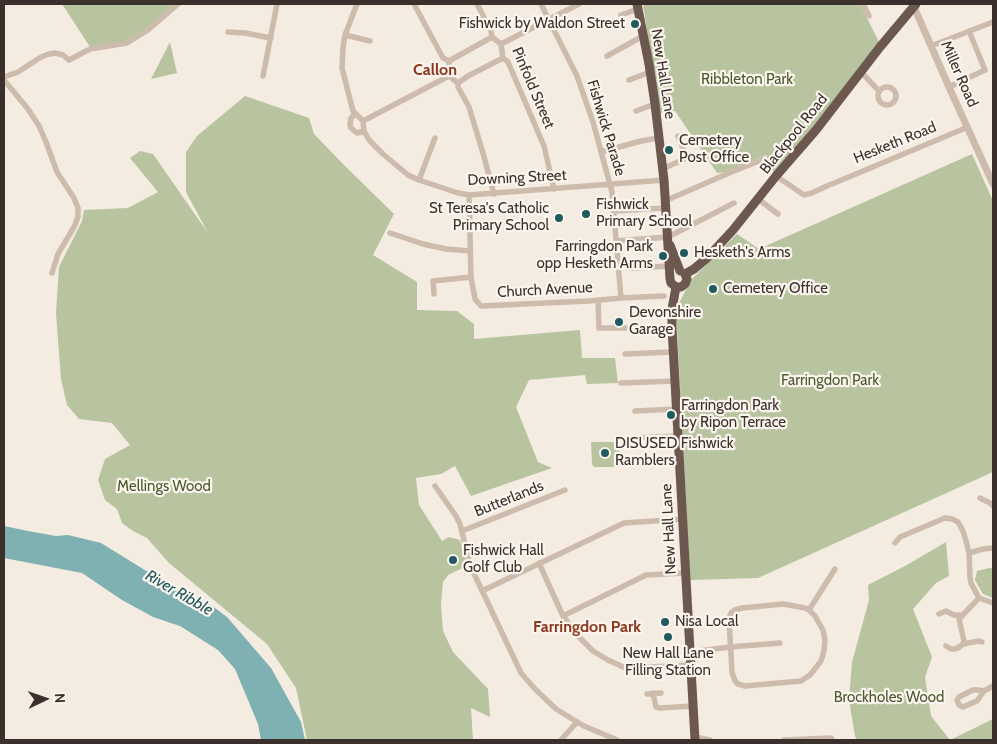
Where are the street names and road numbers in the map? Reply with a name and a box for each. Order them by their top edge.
street label: New Hall Lane [647,28,679,120]
street label: Miller Road [936,38,982,110]
street label: Pinfold Street [508,45,558,131]
street label: Fishwick Parade [583,78,629,178]
street label: Blackpool Road [756,90,832,178]
street label: Hesketh Road [851,118,939,168]
street label: Downing Street [467,166,567,190]
street label: Church Avenue [497,279,593,301]
street label: Butterlands [472,477,546,521]
street label: New Hall Lane [658,483,680,575]

